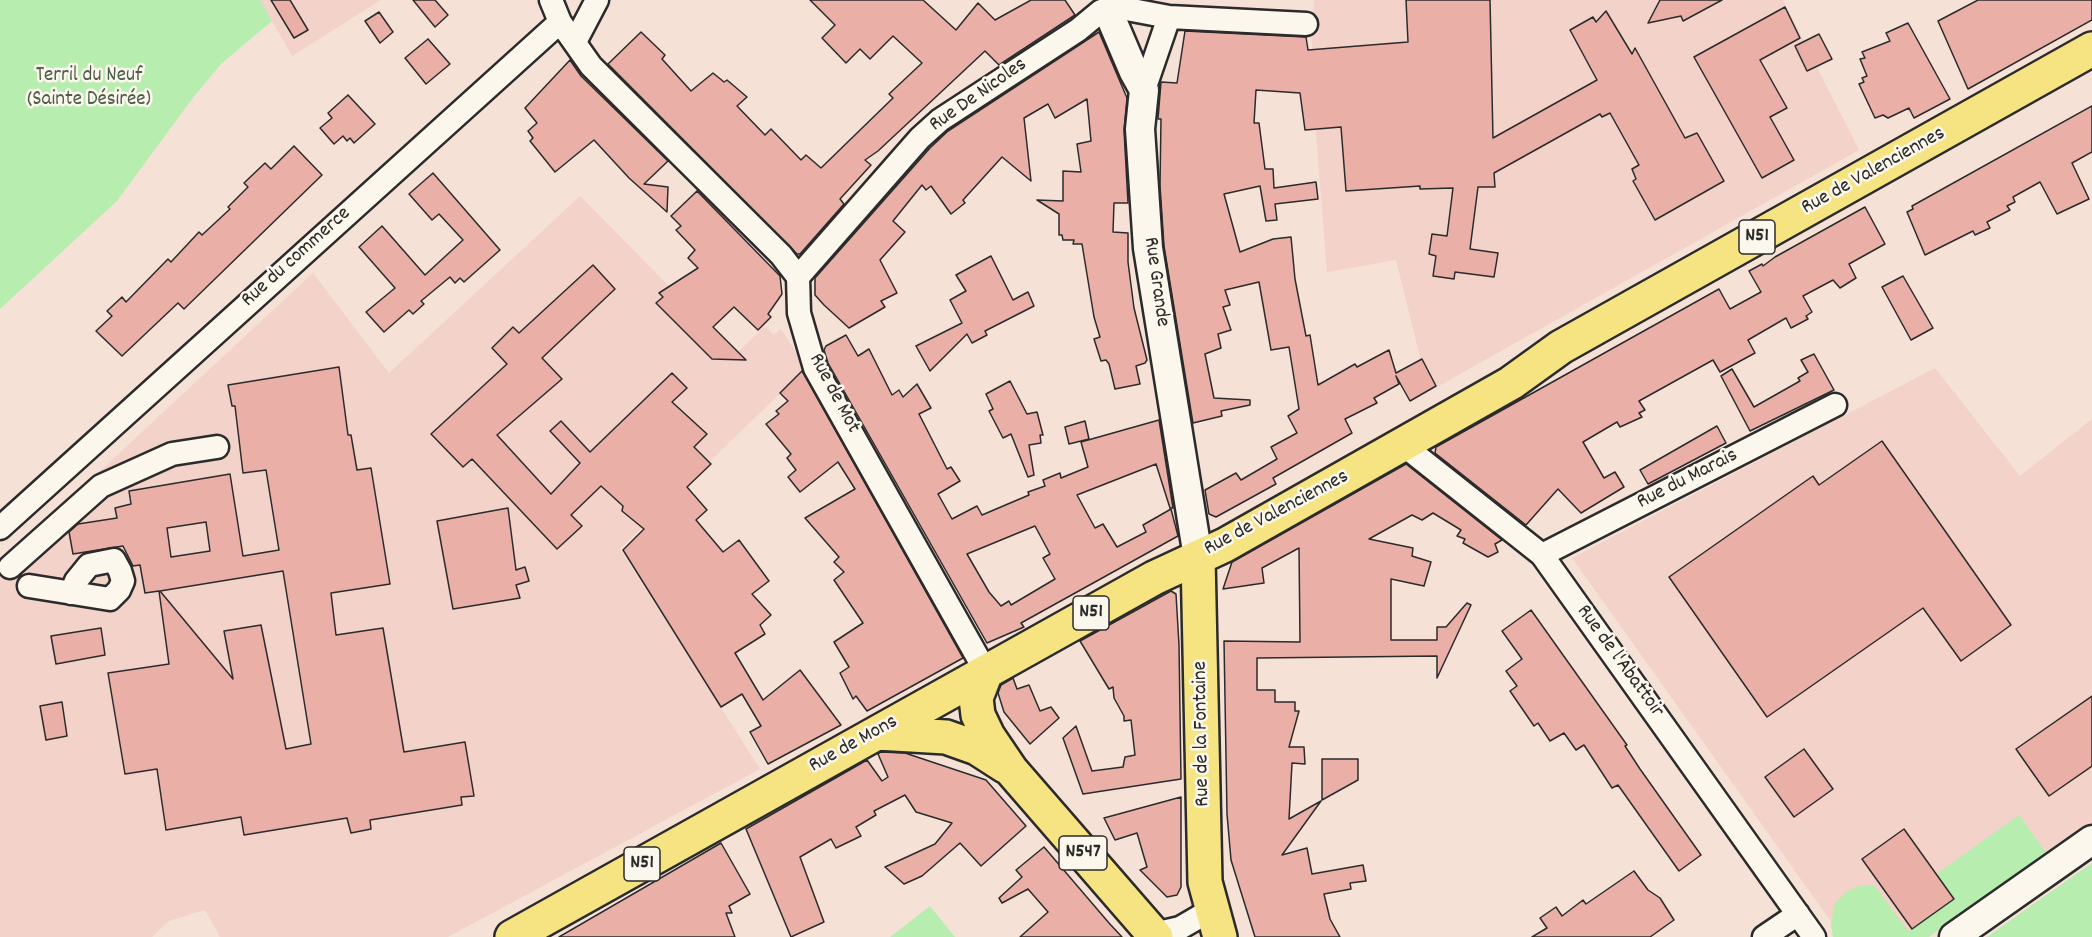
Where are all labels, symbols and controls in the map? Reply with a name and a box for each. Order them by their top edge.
street label: Rue De Nicoles [925,53,1033,139]
park label: Terril du Neuf (Sainte Désirée) [27,64,151,114]
street label: Rue de Valenciennes [1798,122,1950,222]
street label: Rue du commerce [237,202,357,314]
road number: N51 [1739,220,1775,254]
street label: Rue Grande [1136,236,1174,328]
street label: Rue de Mot [802,350,864,438]
street label: Rue du Marais [1633,444,1743,516]
street label: Rue de Valenciennes [1200,465,1354,563]
road number: N51 [1073,596,1109,630]
street label: Rue de l'Abattoir [1570,601,1668,723]
street label: Rue de la Fontaine [1189,661,1217,807]
street label: Rue de Mons [805,710,903,780]
road number: N547 [1059,836,1107,870]
road number: N51 [624,847,660,881]

